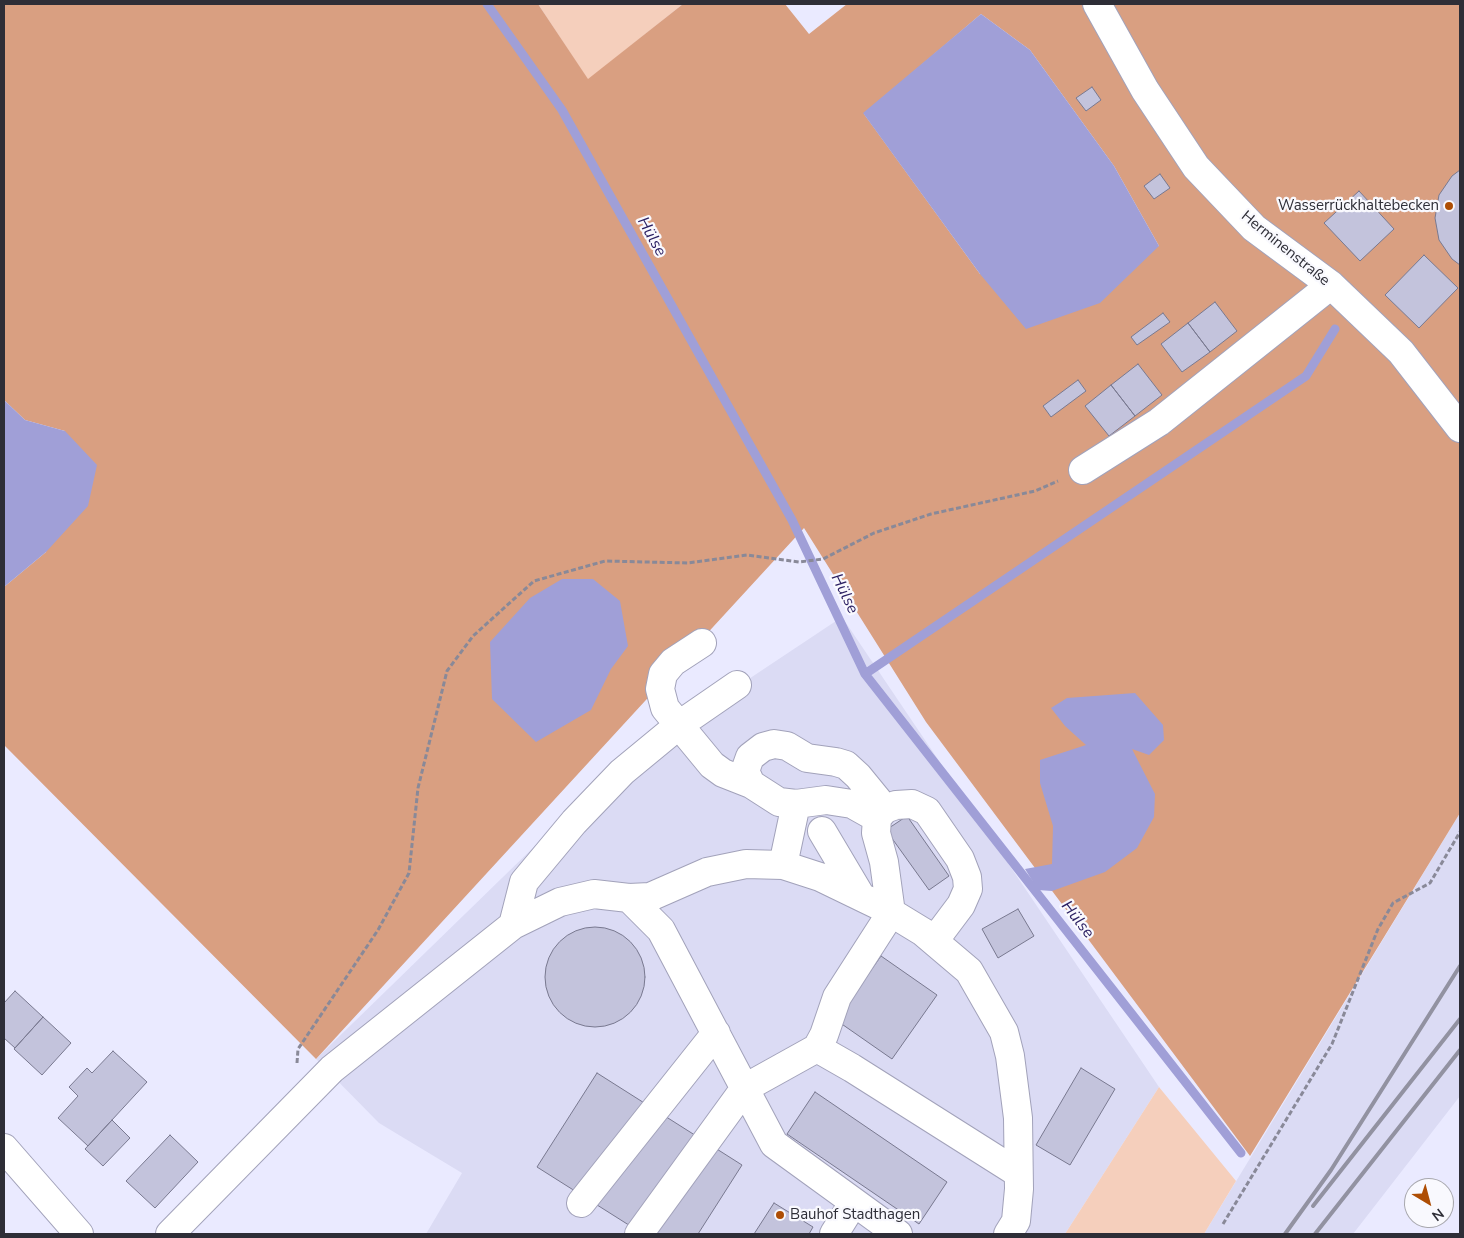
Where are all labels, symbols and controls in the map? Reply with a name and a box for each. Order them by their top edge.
place label: Wasserrückhaltebecken [1278,197,1439,215]
marker: Wasserrückhaltebecken [1443,200,1455,212]
street label: Herminenstraße [1237,208,1333,290]
water label: Hülse [632,214,670,260]
water label: Hülse [826,571,862,617]
water label: Hülse [1057,898,1097,942]
north arrow [1404,1178,1454,1228]
text: N [1428,1204,1448,1225]
place label: Bauhof Stadthagen [790,1206,920,1224]
marker: Bauhof Stadthagen [774,1209,786,1221]

